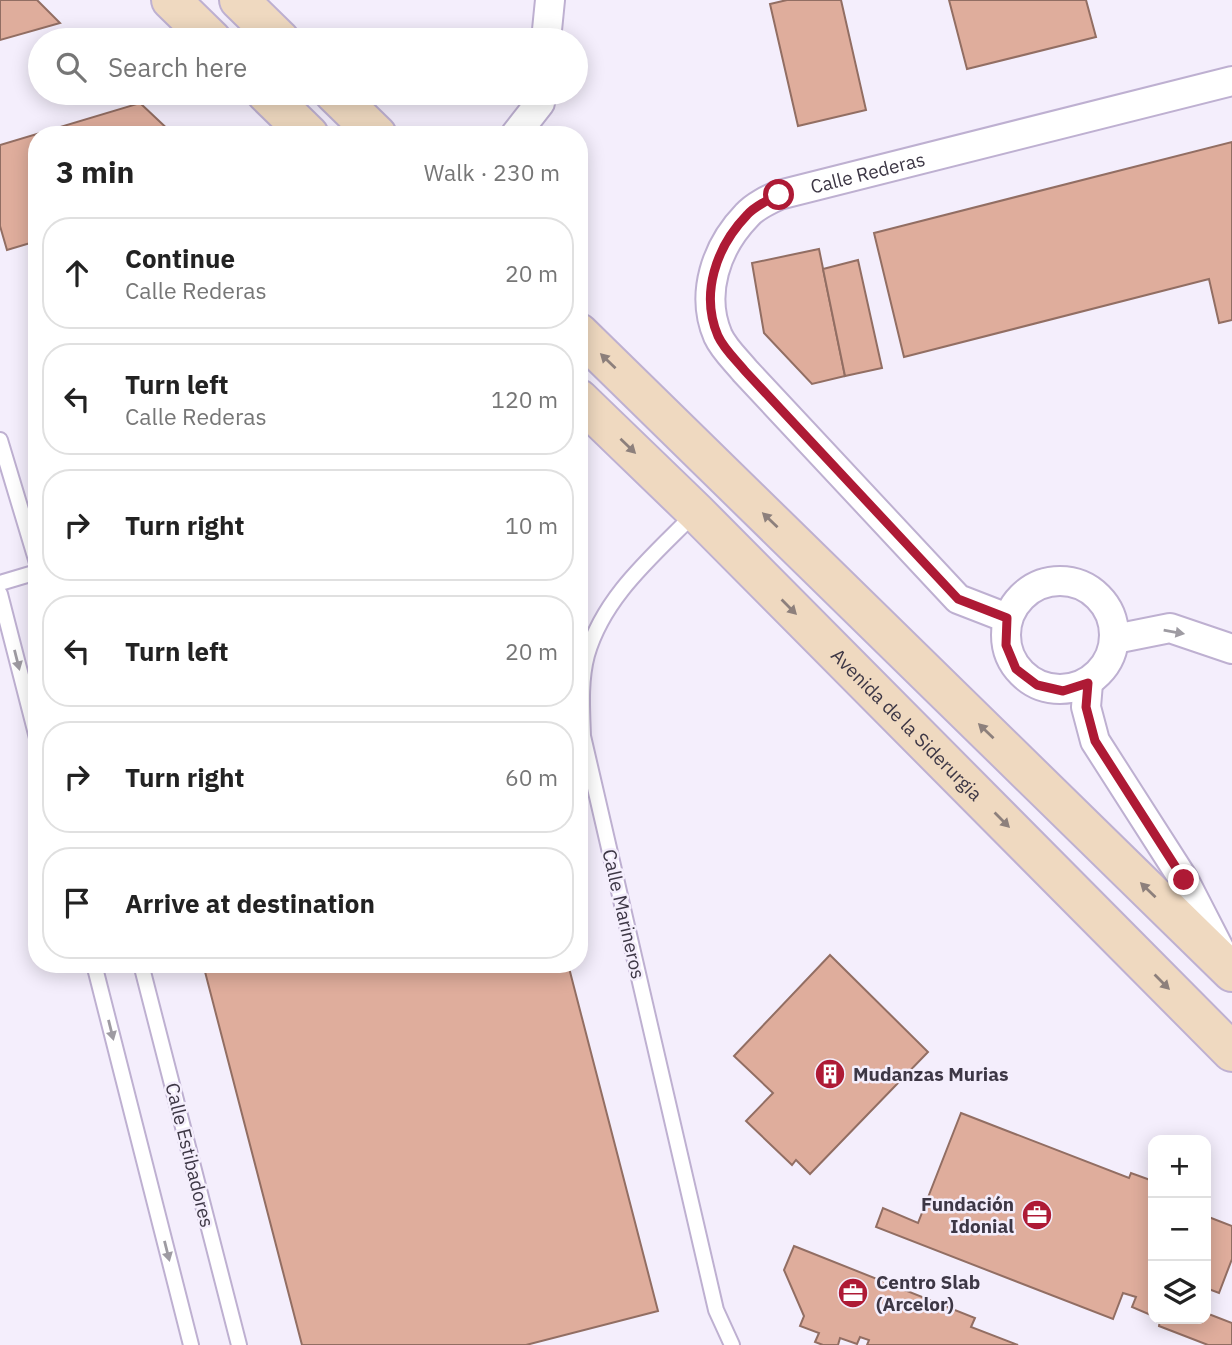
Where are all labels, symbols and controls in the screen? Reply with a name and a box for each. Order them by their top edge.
search box [28,28,588,105]
icon: search [52,48,90,86]
text: Search here [108,50,247,84]
street label: Calle Rederas [808,147,927,199]
text: 3 min [56,152,134,191]
text: Walk · 230 m [424,157,560,187]
route start [763,179,794,210]
text: Continue [125,241,235,275]
icon: ahead [58,254,96,292]
text: 20 m [505,258,558,288]
text: Calle Rederas [125,275,267,305]
one-way arrow [600,353,616,369]
text: Turn left [125,367,228,401]
icon: left [58,380,96,418]
text: 120 m [491,384,558,414]
text: Calle Rederas [125,401,267,431]
one-way arrow [619,438,636,454]
icon: right [58,506,96,544]
text: Turn right [125,508,244,542]
text: 10 m [505,510,558,540]
one-way arrow [762,512,779,529]
one-way arrow [781,598,798,615]
one-way arrow [1164,627,1186,638]
icon: left [58,632,96,670]
text: Turn left [125,634,228,668]
text: 20 m [505,636,558,666]
street label: Avenida de la Siderurgia [826,643,988,806]
one-way arrow [12,649,23,671]
one-way arrow [977,722,994,739]
icon: right [58,758,96,796]
text: Turn right [125,760,244,794]
text: 60 m [505,762,558,792]
one-way arrow [993,812,1010,829]
street label: Calle Marineros [597,847,651,981]
route end [1168,864,1199,895]
one-way arrow [1140,882,1157,898]
icon: arrive [58,884,96,922]
text: Arrive at destination [125,886,375,920]
one-way arrow [1153,973,1170,989]
one-way arrow [106,1020,117,1042]
building icon: Mudanzas Murias [813,1057,847,1091]
place label: Mudanzas Murias [853,1062,1009,1086]
street label: Calle Estibadores [160,1080,220,1230]
map controls [1148,1135,1211,1324]
button: + [1148,1135,1211,1198]
place label: Fundación Idonial [921,1192,1014,1238]
office icon: Fundación Idonial [1020,1198,1054,1232]
button: − [1148,1198,1211,1261]
one-way arrow [162,1240,173,1262]
button: layers [1148,1261,1211,1324]
place label: Centro Slab (Arcelor) [876,1270,980,1316]
office icon: Centro Slab (Arcelor) [836,1276,870,1310]

